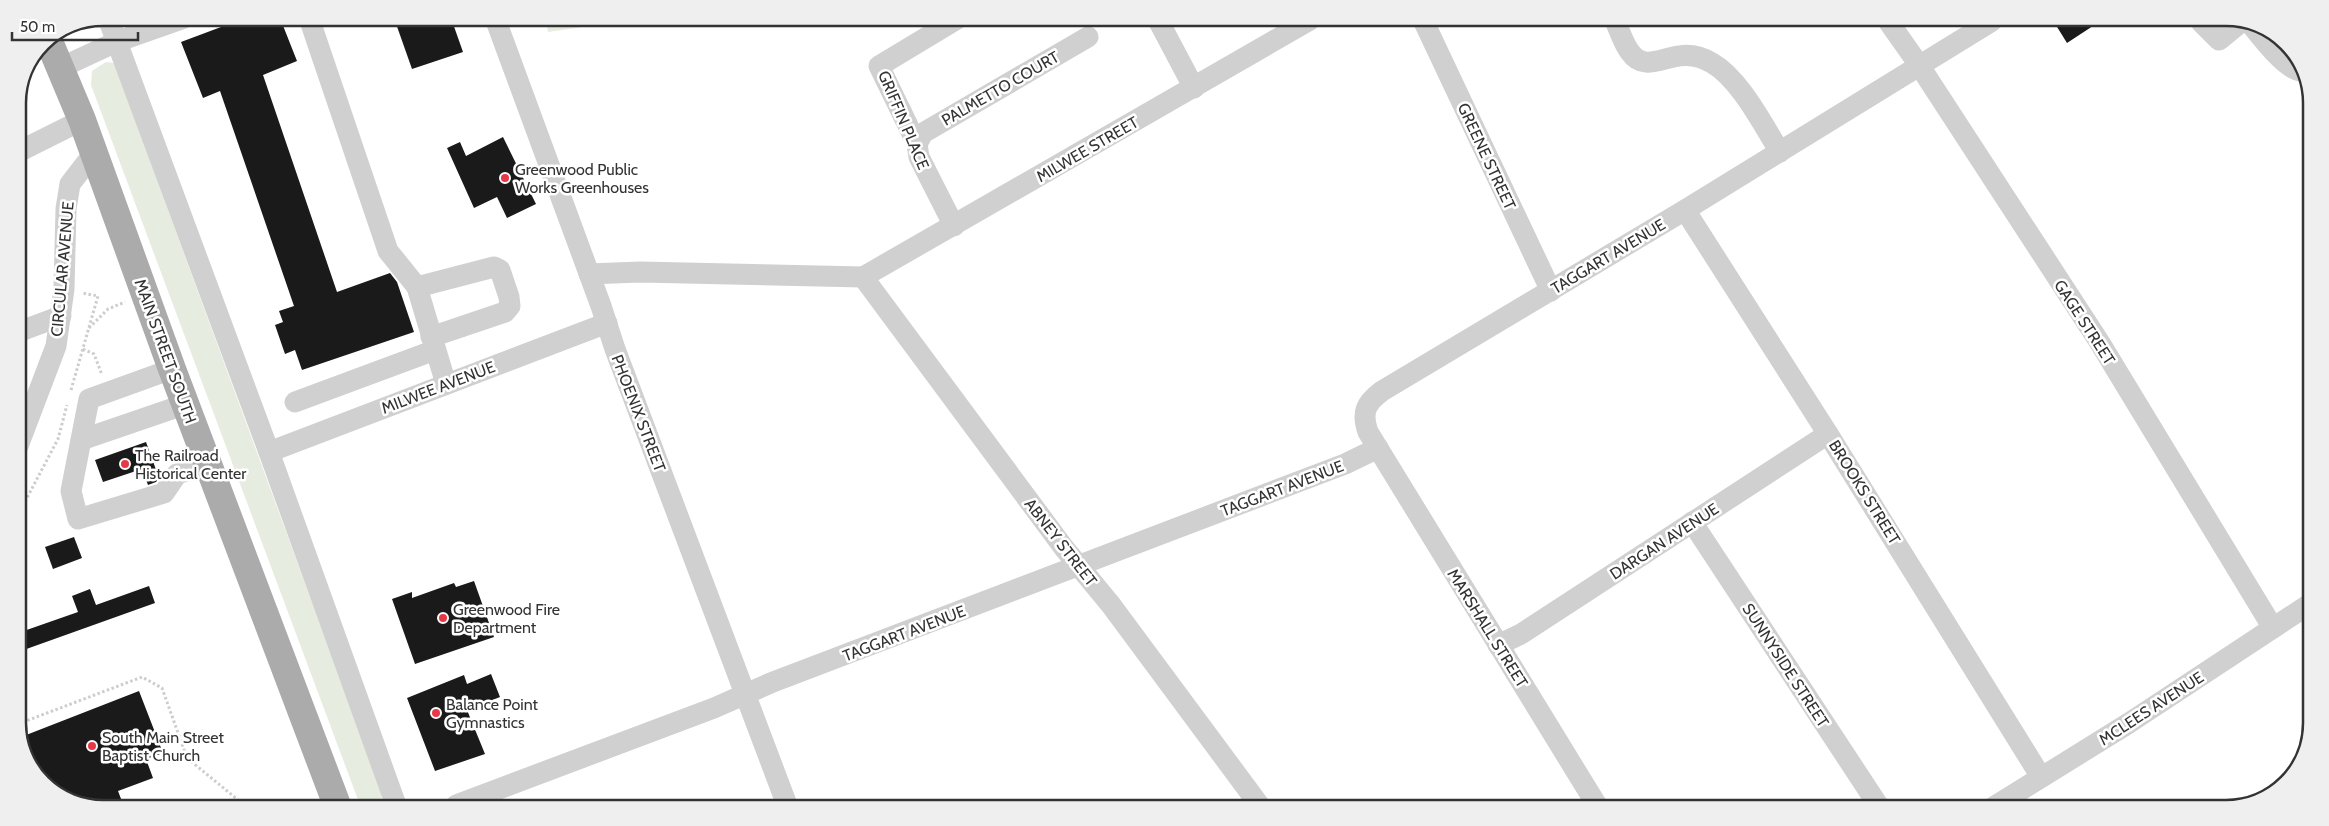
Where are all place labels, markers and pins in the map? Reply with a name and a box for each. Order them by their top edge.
place label: Greenwood Public Works Greenhouses [515,160,649,197]
marker: Greenwood Public Works Greenhouses [499,172,511,184]
place label: The Railroad Historical Center [135,446,247,483]
marker: The Railroad Historical Center [119,458,131,470]
place label: Greenwood Fire Department [453,600,560,637]
marker: Greenwood Fire Department [437,612,449,624]
place label: Balance Point Gymnastics [446,695,539,732]
marker: Balance Point Gymnastics [430,707,442,719]
place label: South Main Street Baptist Church [102,728,224,765]
marker: South Main Street Baptist Church [86,740,98,752]

